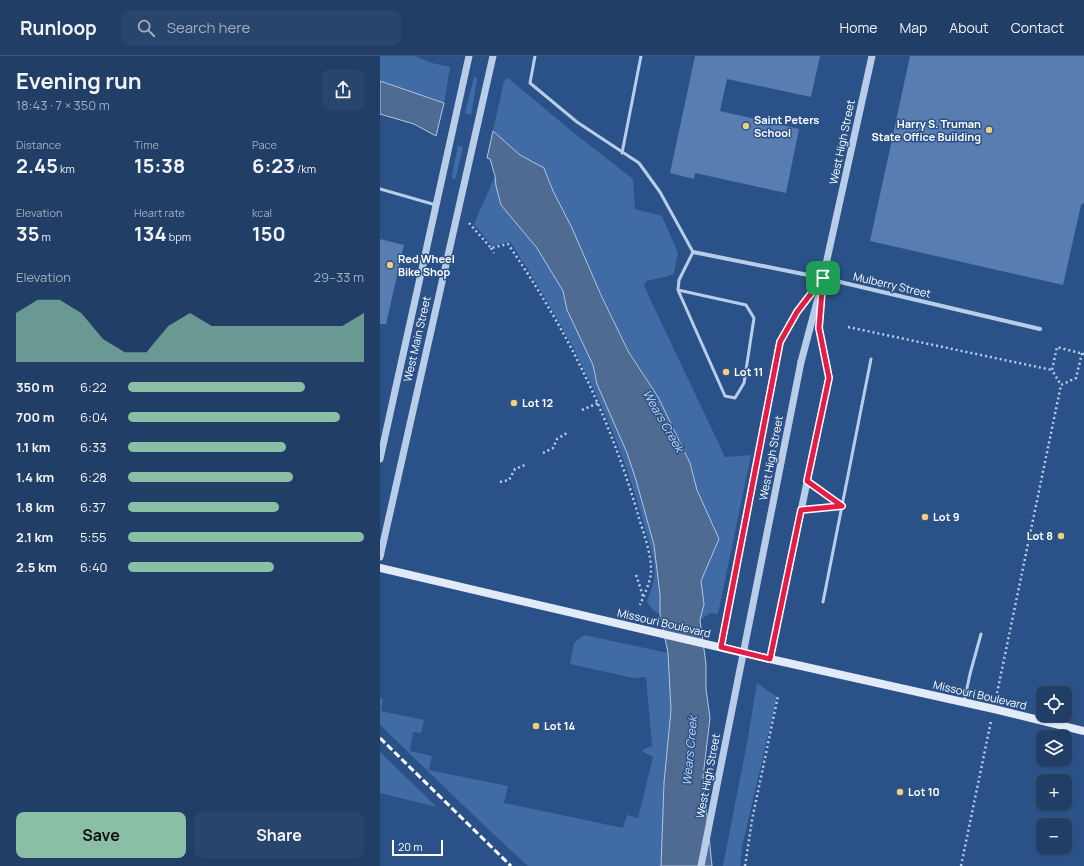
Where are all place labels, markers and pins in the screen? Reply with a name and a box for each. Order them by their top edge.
place label: Saint Peters School [754,112,819,140]
place label: Harry S. Truman State Office Building [872,116,981,144]
marker: Saint Peters School [741,121,751,131]
marker: Harry S. Truman State Office Building [984,125,994,135]
place label: Red Wheel Bike Shop [398,251,455,279]
marker: Red Wheel Bike Shop [385,260,395,270]
pin [806,261,840,295]
place label: Lot 11 [734,364,763,379]
marker: Lot 11 [721,367,731,377]
place label: Lot 12 [522,395,553,410]
marker: Lot 12 [509,398,519,408]
place label: Lot 9 [933,509,960,524]
marker: Lot 9 [920,512,930,522]
place label: Lot 8 [1027,528,1053,543]
marker: Lot 8 [1056,531,1066,541]
place label: Lot 14 [544,718,575,733]
marker: Lot 14 [531,721,541,731]
place label: Lot 10 [908,784,940,799]
marker: Lot 10 [895,787,905,797]

